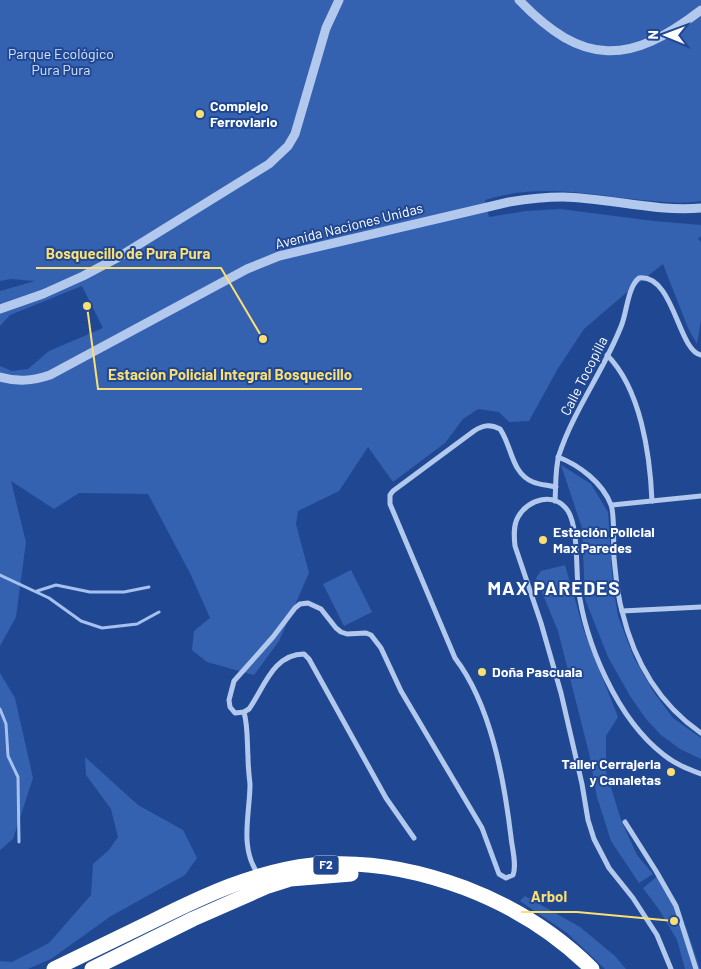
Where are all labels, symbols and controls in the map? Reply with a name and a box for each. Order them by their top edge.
north arrow [641,10,691,60]
text: N [644,30,661,40]
park label: Parque Ecológico Pura Pura [8,45,114,78]
place label: Complejo Ferroviario [210,97,278,130]
marker: Complejo Ferroviario [194,108,206,120]
street label: Avenida Naciones Unidas [273,199,425,252]
callout: Bosquecillo de Pura Pura [36,238,221,268]
text: Bosquecillo de Pura Pura [46,244,210,262]
street label: Calle Tocopilla [556,333,611,418]
callout: Estación Policial Integral Bosquecillo [98,359,362,389]
text: Estación Policial Integral Bosquecillo [108,365,352,383]
place label: Estación Policial Max Paredes [553,523,655,556]
marker: Estación Policial Max Paredes [537,534,549,546]
district label: MAX PAREDES [487,576,621,599]
place label: Doña Pascuala [492,663,582,680]
marker: Doña Pascuala [476,666,488,678]
place label: Taller Cerrajeria y Canaletas [562,755,661,788]
marker: Taller Cerrajeria y Canaletas [665,766,677,778]
road number: F2 [314,856,338,874]
callout: Arbol [521,882,577,912]
text: Arbol [531,887,567,905]

